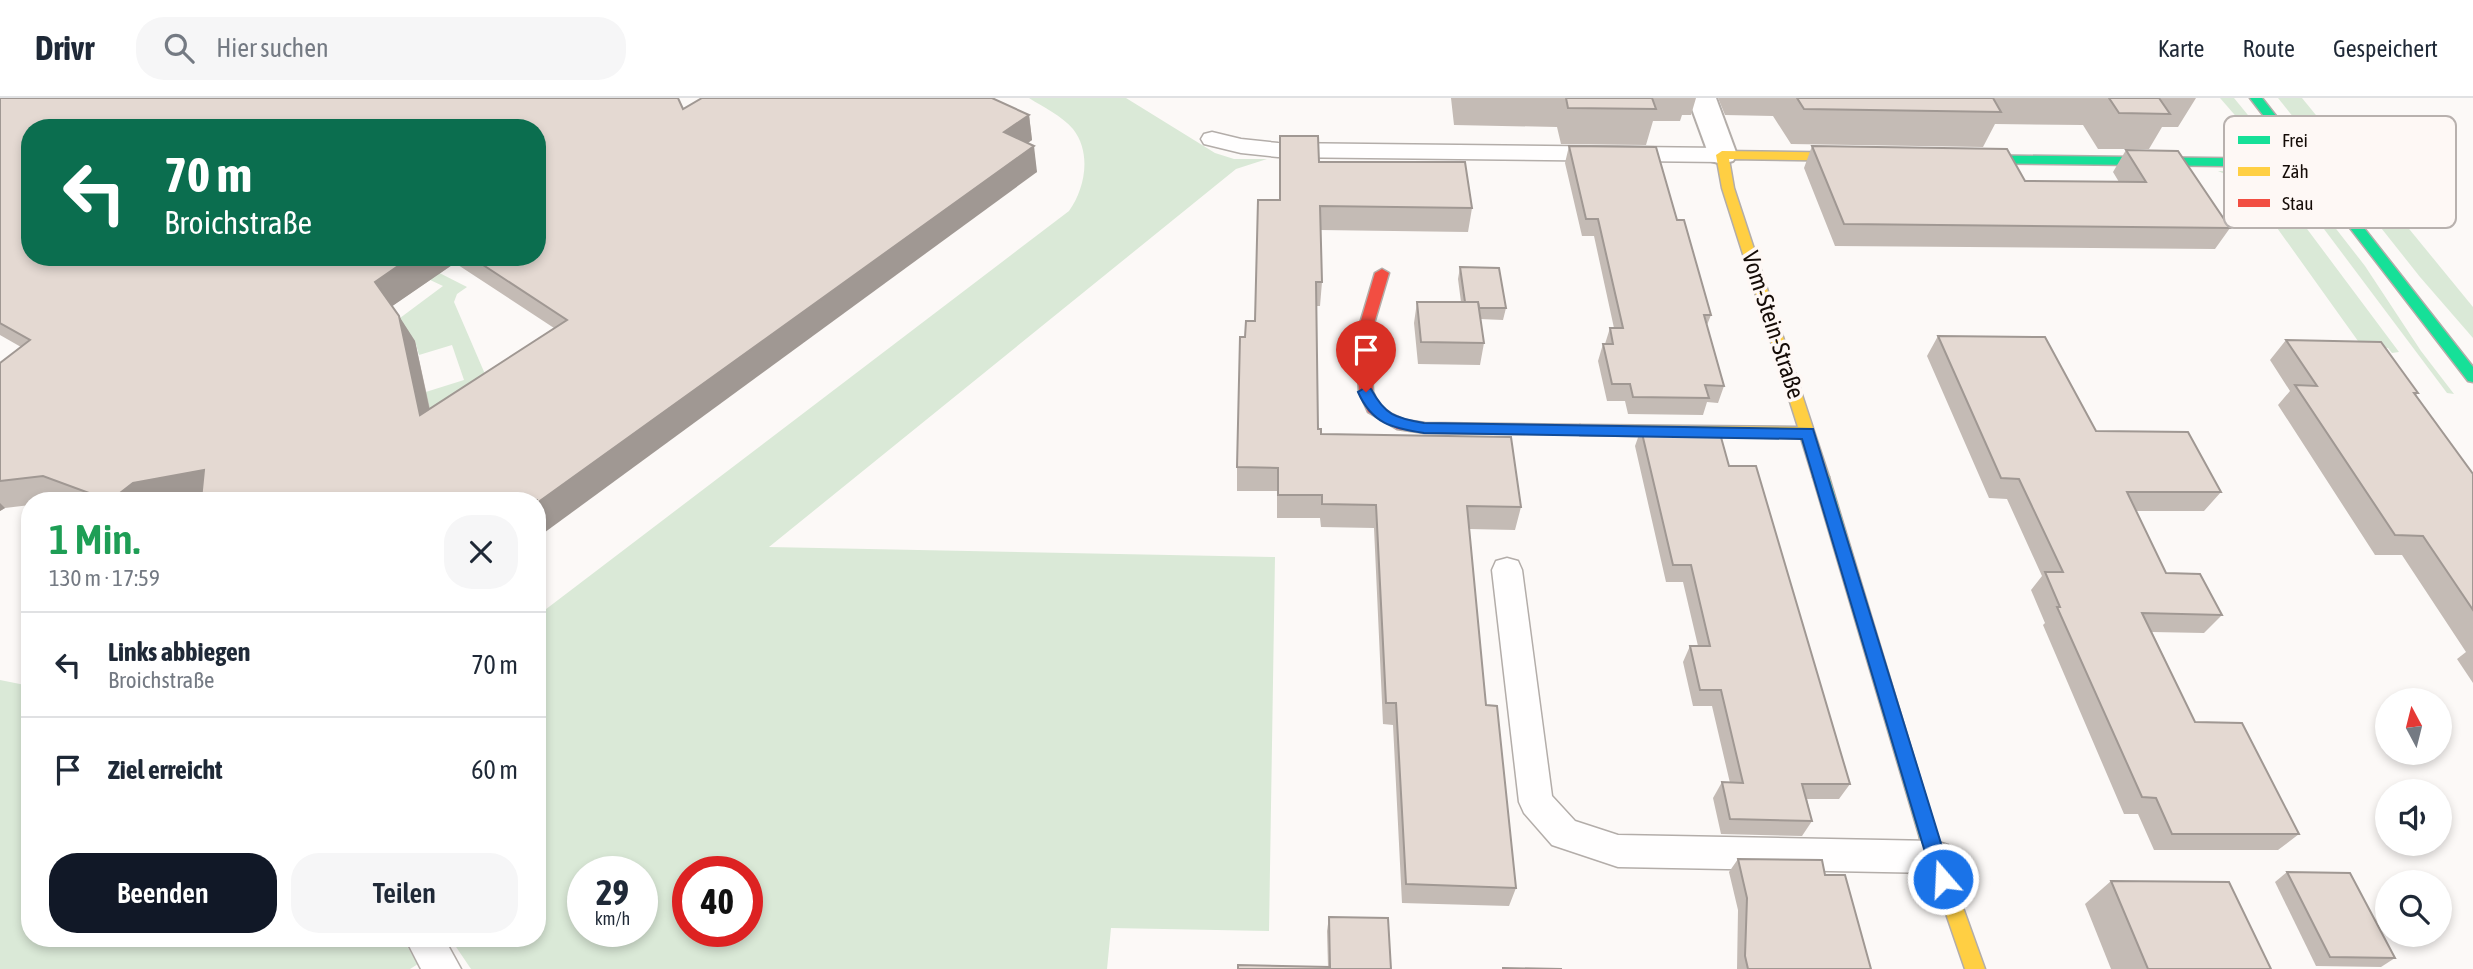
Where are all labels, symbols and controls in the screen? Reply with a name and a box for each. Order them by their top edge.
search box [136,17,626,80]
text: Drivr [35,29,94,67]
icon: search [160,29,198,67]
text: Hier suchen [216,33,329,63]
text: Karte [2158,35,2204,62]
text: Route [2242,35,2295,62]
text: Gespeichert [2333,35,2438,62]
legend [2224,116,2456,228]
text: Frei [2282,129,2308,151]
text: 70 m [164,146,252,202]
icon: left [49,147,140,238]
text: Zäh [2282,160,2309,182]
text: Stau [2282,192,2313,214]
text: Broichstraße [164,204,312,241]
street label: Vom-Stein-Straße [1737,248,1810,402]
pin [1336,320,1396,392]
icon: arrive [1347,331,1385,369]
text: 1 Min. [49,515,140,563]
button: close [444,515,518,589]
text: 130 m · 17:59 [49,565,160,591]
text: Links abbiegen [108,637,250,667]
icon: left [49,646,87,684]
text: 70 m [471,650,518,680]
text: Broichstraße [108,667,214,693]
north arrow [2375,688,2452,765]
map controls [2375,688,2452,947]
icon: arrive [49,751,87,789]
text: Ziel erreicht [108,755,223,785]
text: 60 m [471,755,518,785]
button: sound [2375,779,2452,856]
position arrow [1906,842,1980,916]
button: Beenden [49,853,277,933]
button: Teilen [291,853,518,933]
speed limit sign: 40 [672,856,763,947]
button: search [2375,870,2452,947]
text: 29 [596,872,629,912]
text: km/h [595,908,630,929]

